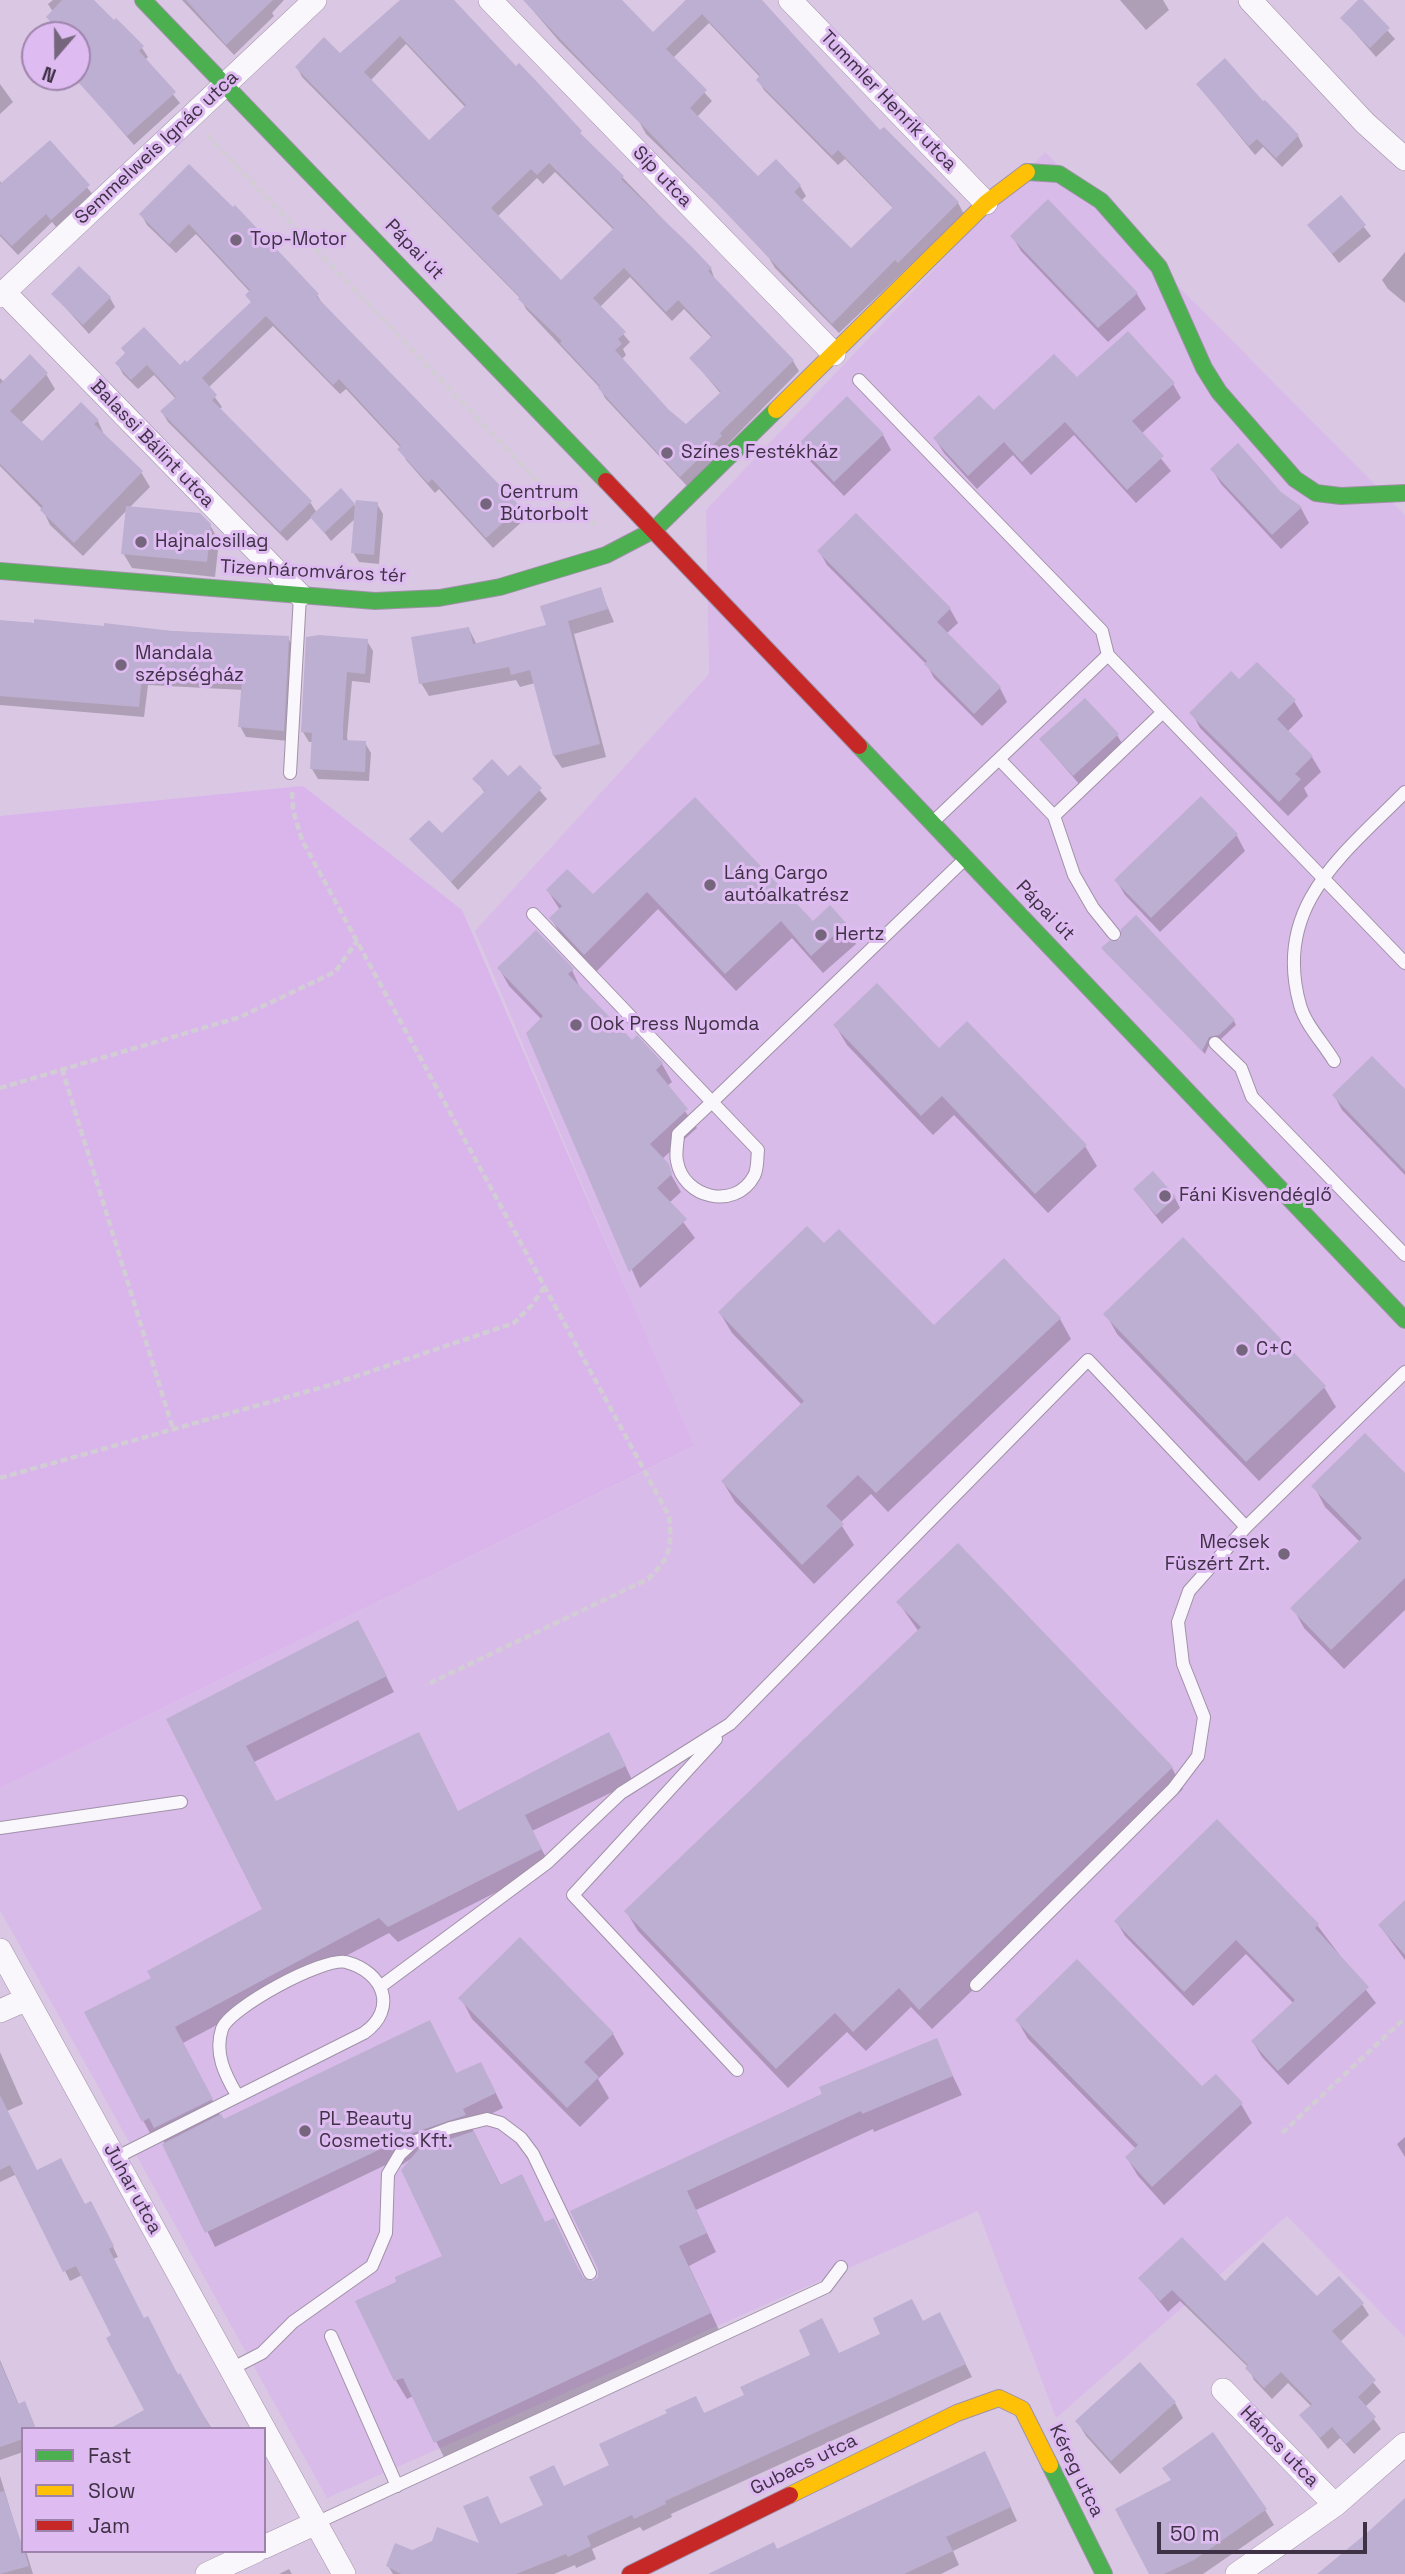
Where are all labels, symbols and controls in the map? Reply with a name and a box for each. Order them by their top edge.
north arrow [21,21,91,91]
street label: Tummler Henrik utca [815,26,961,176]
text: N [39,60,60,88]
street label: Semmelweis Ignác utca [71,66,243,230]
street label: Síp utca [627,142,697,212]
street label: Pápai út [380,215,448,285]
place label: Top-Motor [250,229,347,251]
marker: Top-Motor [228,232,244,248]
street label: Balassi Bálint utca [85,375,219,513]
place label: Színes Festékház [681,442,839,464]
marker: Színes Festékház [659,445,675,461]
place label: Centrum Bútorbolt [500,482,589,526]
marker: Centrum Bútorbolt [478,496,494,512]
place label: Hajnalcsillag [155,531,269,553]
marker: Hajnalcsillag [133,534,149,550]
street label: Tizenháromváros tér [219,556,407,588]
place label: Mandala szépségház [135,643,244,687]
marker: Mandala szépségház [113,657,129,673]
place label: Láng Cargo autóalkatrész [724,863,849,907]
street label: Pápai út [1011,876,1079,946]
marker: Láng Cargo autóalkatrész [702,877,718,893]
place label: Hertz [835,924,885,946]
marker: Hertz [813,927,829,943]
place label: Ook Press Nyomda [590,1014,759,1036]
marker: Ook Press Nyomda [568,1017,584,1033]
place label: Fáni Kisvendéglő [1179,1185,1332,1207]
marker: Fáni Kisvendéglő [1157,1188,1173,1204]
place label: C+C [1256,1339,1292,1361]
marker: C+C [1234,1342,1250,1358]
place label: Mecsek Füszért Zrt. [1165,1532,1270,1576]
marker: Mecsek Füszért Zrt. [1276,1546,1292,1562]
place label: PL Beauty Cosmetics Kft. [319,2109,453,2153]
marker: PL Beauty Cosmetics Kft. [297,2123,313,2139]
street label: Juhar utca [98,2140,166,2238]
street label: Háncs utca [1235,2402,1323,2492]
street label: Kéreg utca [1044,2421,1108,2521]
legend [21,2427,266,2553]
street label: Gubacs utca [747,2429,861,2501]
text: Fast [88,2442,132,2469]
text: Slow [88,2477,136,2504]
scale bar [1160,2508,1370,2552]
text: Jam [88,2512,130,2539]
text: 50 m [1170,2520,1220,2547]

